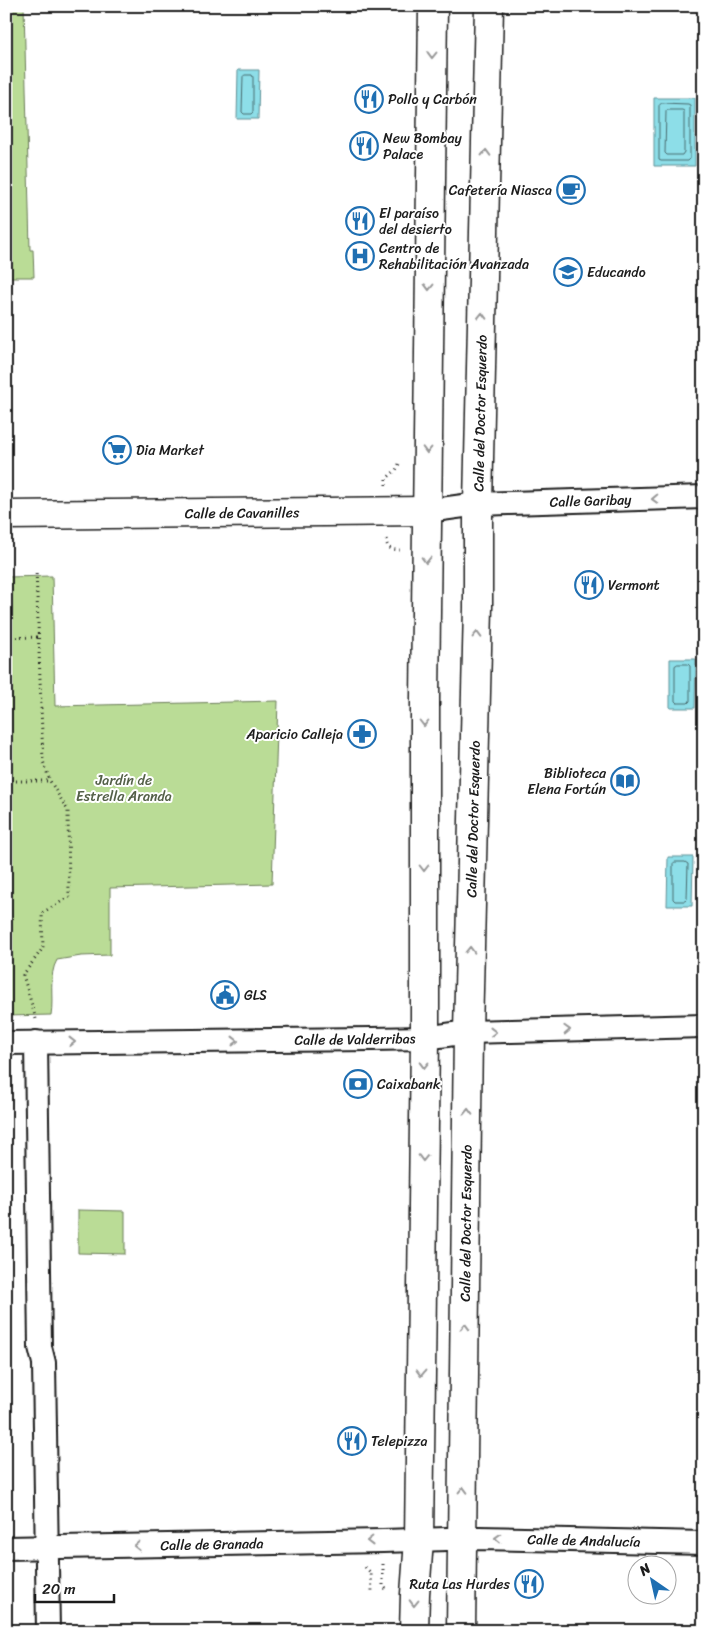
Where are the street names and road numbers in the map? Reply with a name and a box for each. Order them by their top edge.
street label: Calle del Doctor Esquerdo [466,334,495,492]
street label: Calle Garibay [549,487,633,515]
street label: Calle de Cavanilles [184,500,300,526]
street label: Calle del Doctor Esquerdo [459,740,488,898]
street label: Calle de Valderribas [294,1026,416,1053]
street label: Calle del Doctor Esquerdo [453,1144,480,1302]
street label: Calle de Andalucía [527,1527,641,1555]
street label: Calle de Granada [160,1531,264,1558]

